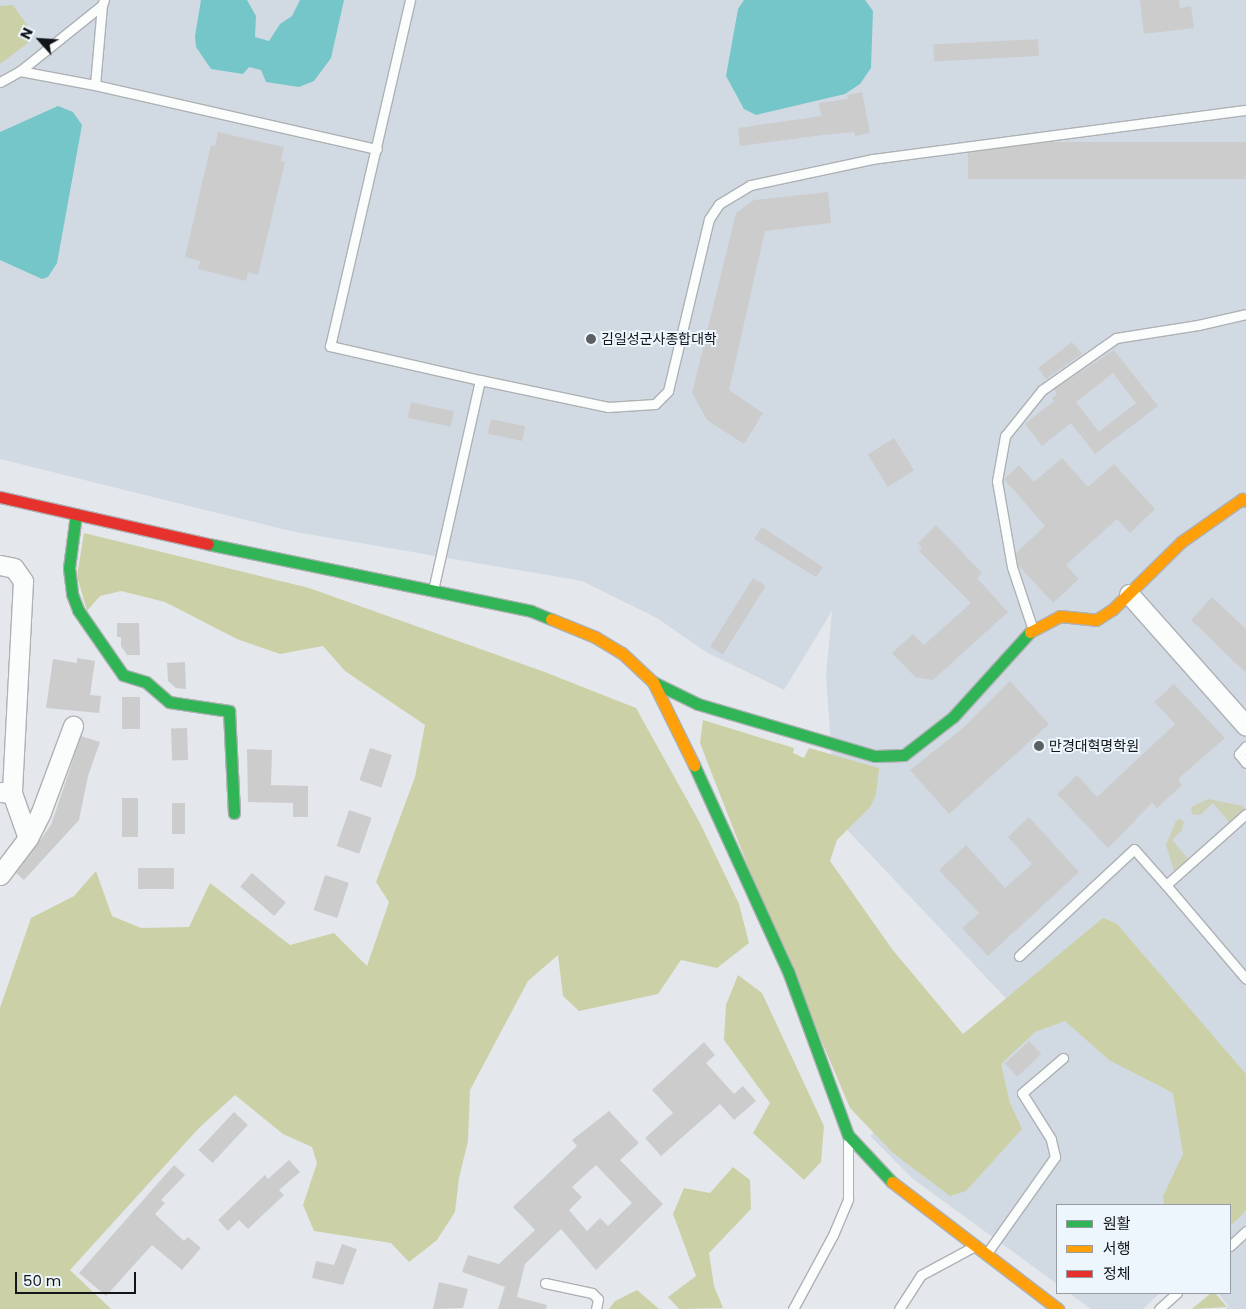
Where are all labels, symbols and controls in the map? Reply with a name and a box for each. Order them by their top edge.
north arrow [15,15,65,65]
text: N [15,24,38,43]
place label: 김일성군사종합대학 [601,331,717,347]
marker: 김일성군사종합대학 [585,333,597,345]
place label: 만경대혁명학원 [1049,738,1139,754]
marker: 만경대혁명학원 [1033,740,1045,752]
legend [1056,1204,1231,1294]
text: 원활 [1103,1213,1131,1234]
text: 서행 [1103,1238,1131,1259]
scale bar [18,1262,139,1294]
text: 정체 [1103,1263,1131,1284]
text: 50 m [23,1270,61,1291]

